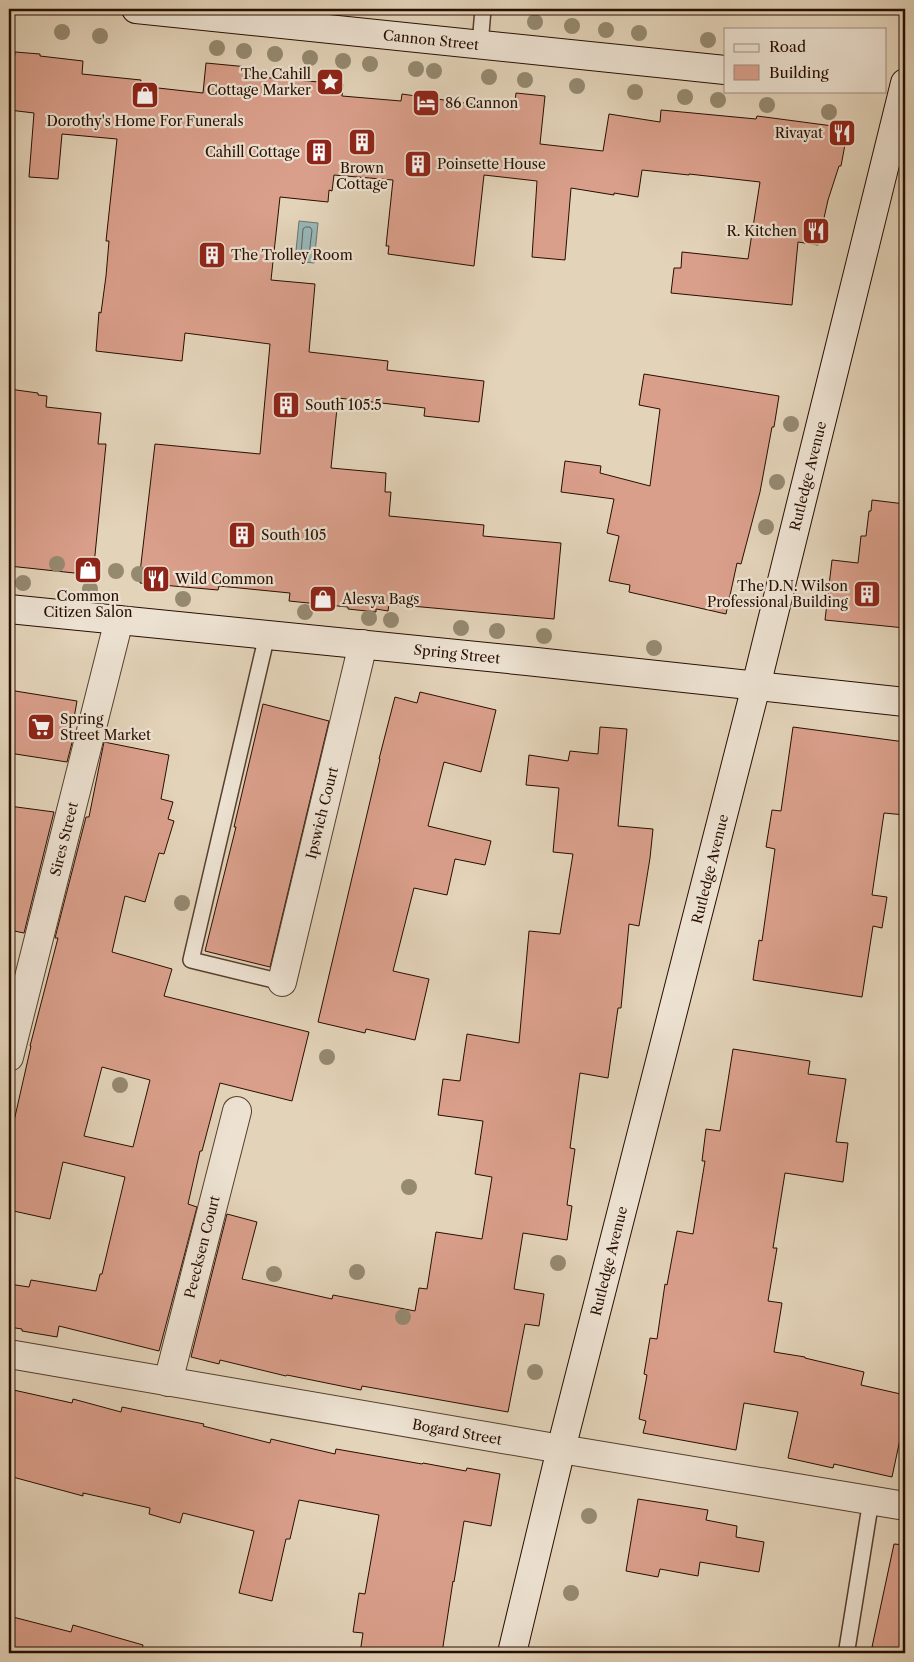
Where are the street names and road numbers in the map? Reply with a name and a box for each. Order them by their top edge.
street label: Cannon Street [382,26,480,54]
street label: Rutledge Avenue [786,419,830,533]
street label: Spring Street [413,641,501,667]
street label: Ipswich Court [302,765,342,861]
street label: Sires Street [46,800,82,878]
street label: Rutledge Avenue [688,812,732,926]
street label: Peecksen Court [181,1194,223,1300]
street label: Rutledge Avenue [587,1204,631,1318]
street label: Bogard Street [411,1415,503,1449]

